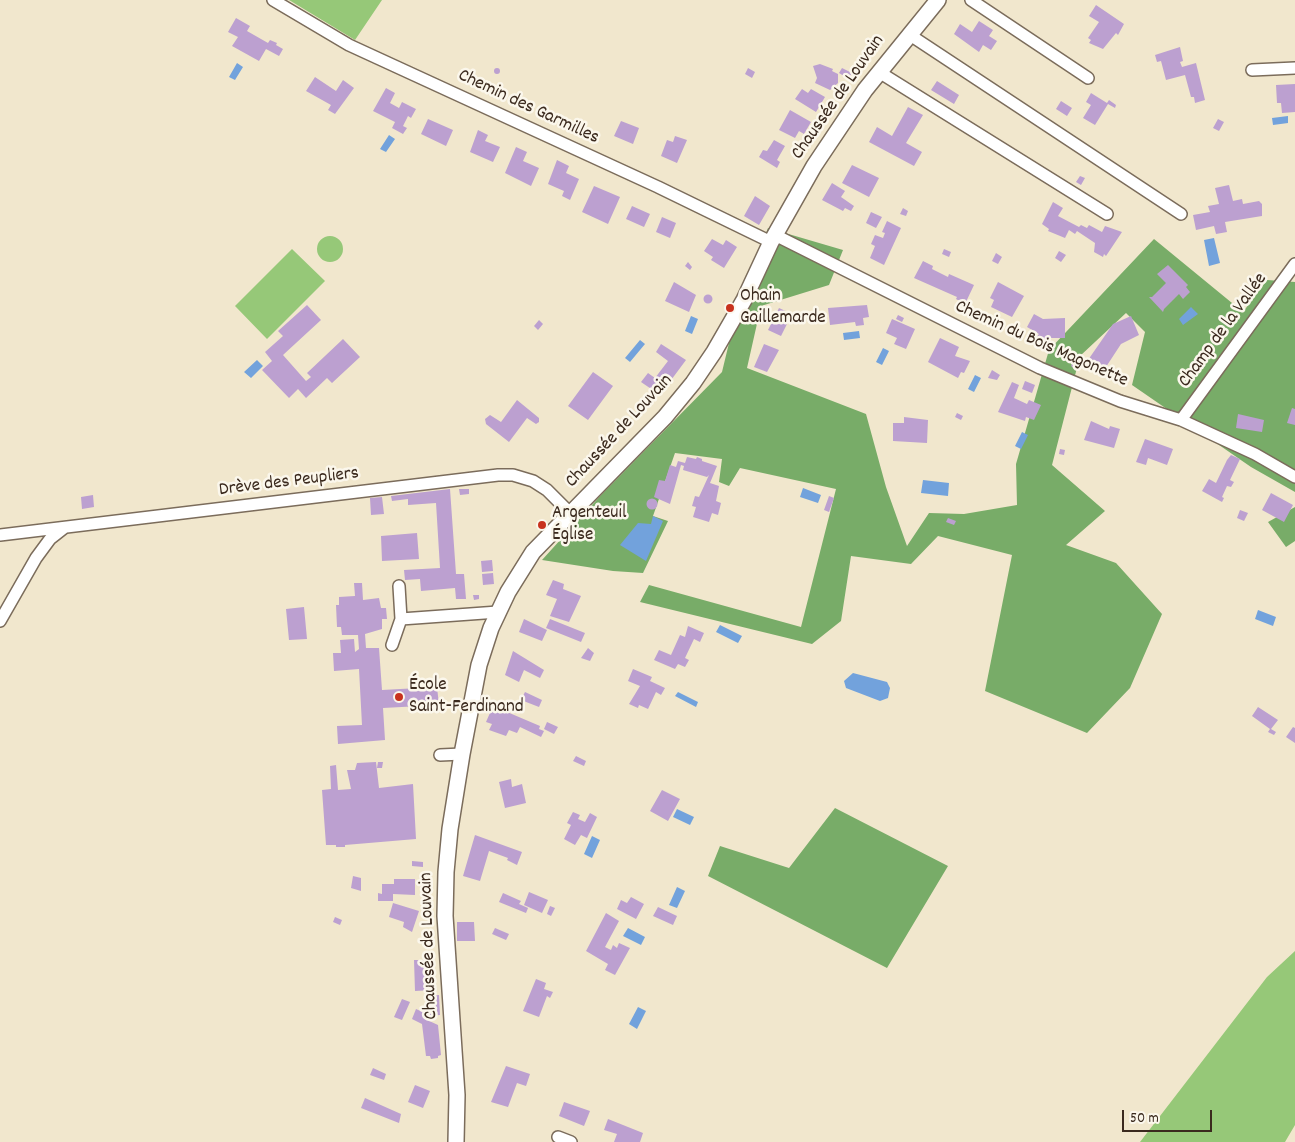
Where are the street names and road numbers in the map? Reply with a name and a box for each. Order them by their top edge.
street label: Chaussée de Louvain [787,31,891,165]
street label: Chemin des Garmilles [454,65,602,151]
street label: Champ de la Vallée [1175,269,1273,393]
street label: Chemin du Bois Magonette [951,297,1131,393]
street label: Chaussée de Louvain [561,370,679,494]
street label: Drève des Peupliers [218,463,360,503]
street label: Chaussée de Louvain [416,872,444,1020]

